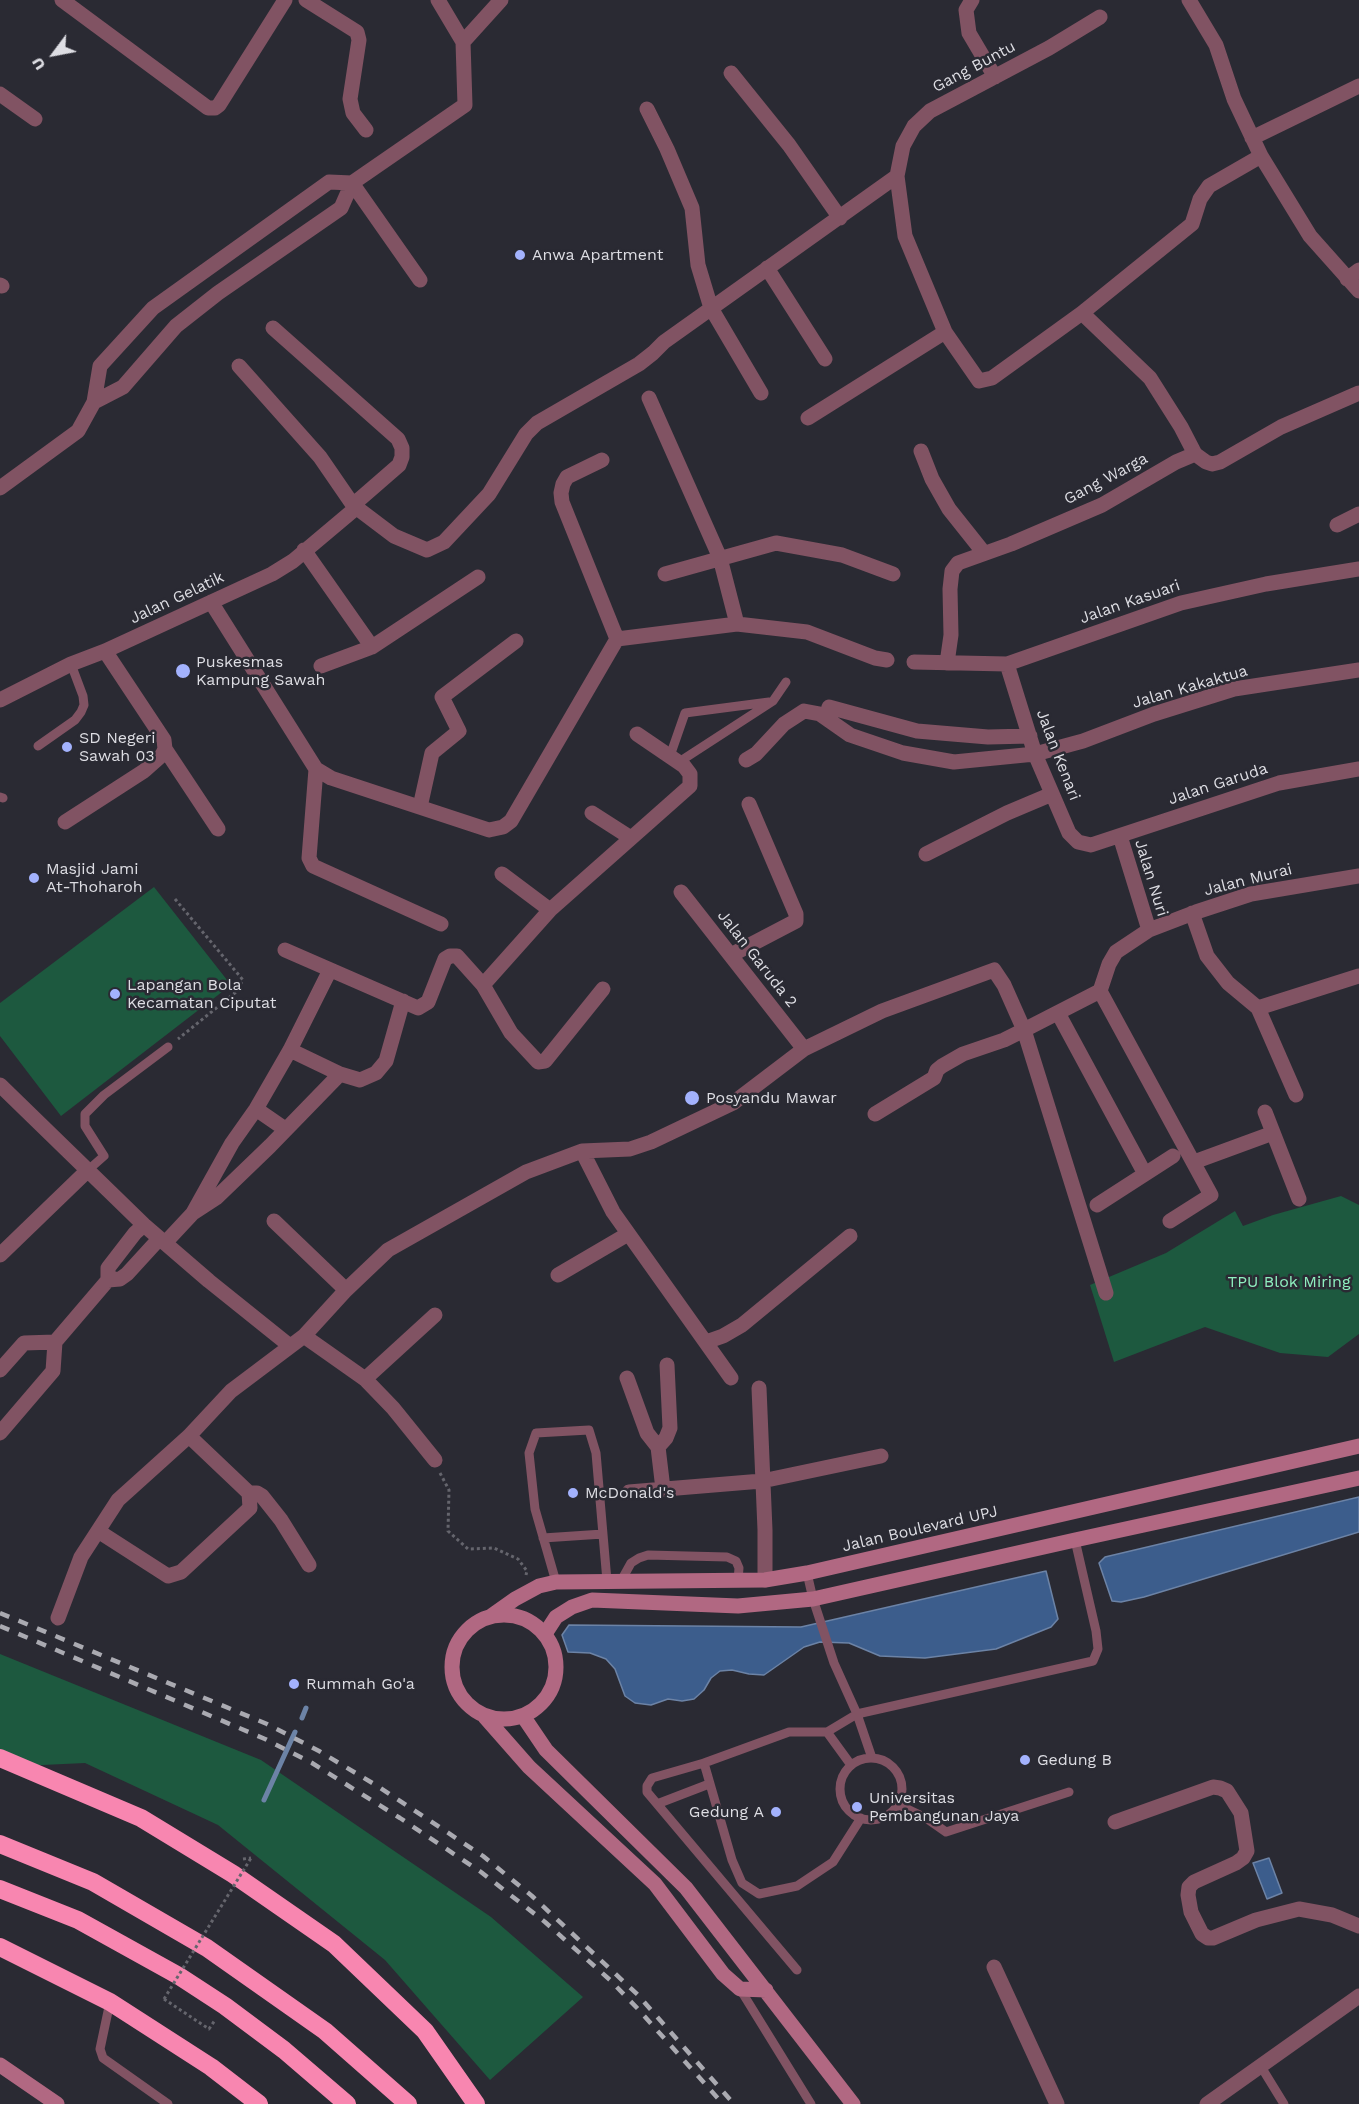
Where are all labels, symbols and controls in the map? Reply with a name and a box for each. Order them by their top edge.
north arrow [24,24,84,84]
street label: Gang Buntu [929,37,1019,97]
text: U [27,54,49,74]
place label: Anwa Apartment [532,245,663,265]
marker: Anwa Apartment [513,248,527,262]
street label: Gang Warga [1061,449,1151,509]
street label: Jalan Gelatik [127,568,227,628]
street label: Jalan Kasuari [1077,576,1183,628]
place label: Puskesmas Kampung Sawah [196,652,325,690]
street label: Jalan Kakaktua [1130,661,1250,713]
marker: Puskesmas Kampung Sawah [174,662,192,680]
street label: Jalan Kenari [1032,707,1084,803]
place label: SD Negeri Sawah 03 [79,728,156,766]
marker: SD Negeri Sawah 03 [60,740,74,754]
street label: Jalan Garuda [1166,759,1270,809]
street label: Jalan Nuri [1130,837,1172,919]
place label: Masjid Jami At-Thoharoh [46,859,143,897]
street label: Jalan Murai [1202,860,1294,900]
marker: Masjid Jami At-Thoharoh [27,871,41,885]
street label: Jalan Garuda 2 [713,907,801,1011]
place label: Lapangan Bola Kecamatan Ciputat [127,975,276,1013]
marker: Lapangan Bola Kecamatan Ciputat [108,987,122,1001]
place label: Posyandu Mawar [706,1088,837,1108]
marker: Posyandu Mawar [683,1089,701,1107]
park label: TPU Blok Miring [1228,1272,1350,1292]
place label: McDonald's [585,1483,674,1503]
marker: McDonald's [566,1486,580,1500]
street label: Jalan Boulevard UPJ [840,1502,1000,1556]
place label: Rummah Go'a [306,1674,415,1694]
marker: Rummah Go'a [287,1677,301,1691]
place label: Gedung B [1037,1750,1112,1770]
marker: Gedung B [1018,1753,1032,1767]
place label: Universitas Pembangunan Jaya [869,1788,1019,1826]
marker: Universitas Pembangunan Jaya [850,1800,864,1814]
place label: Gedung A [689,1802,764,1822]
marker: Gedung A [769,1805,783,1819]

